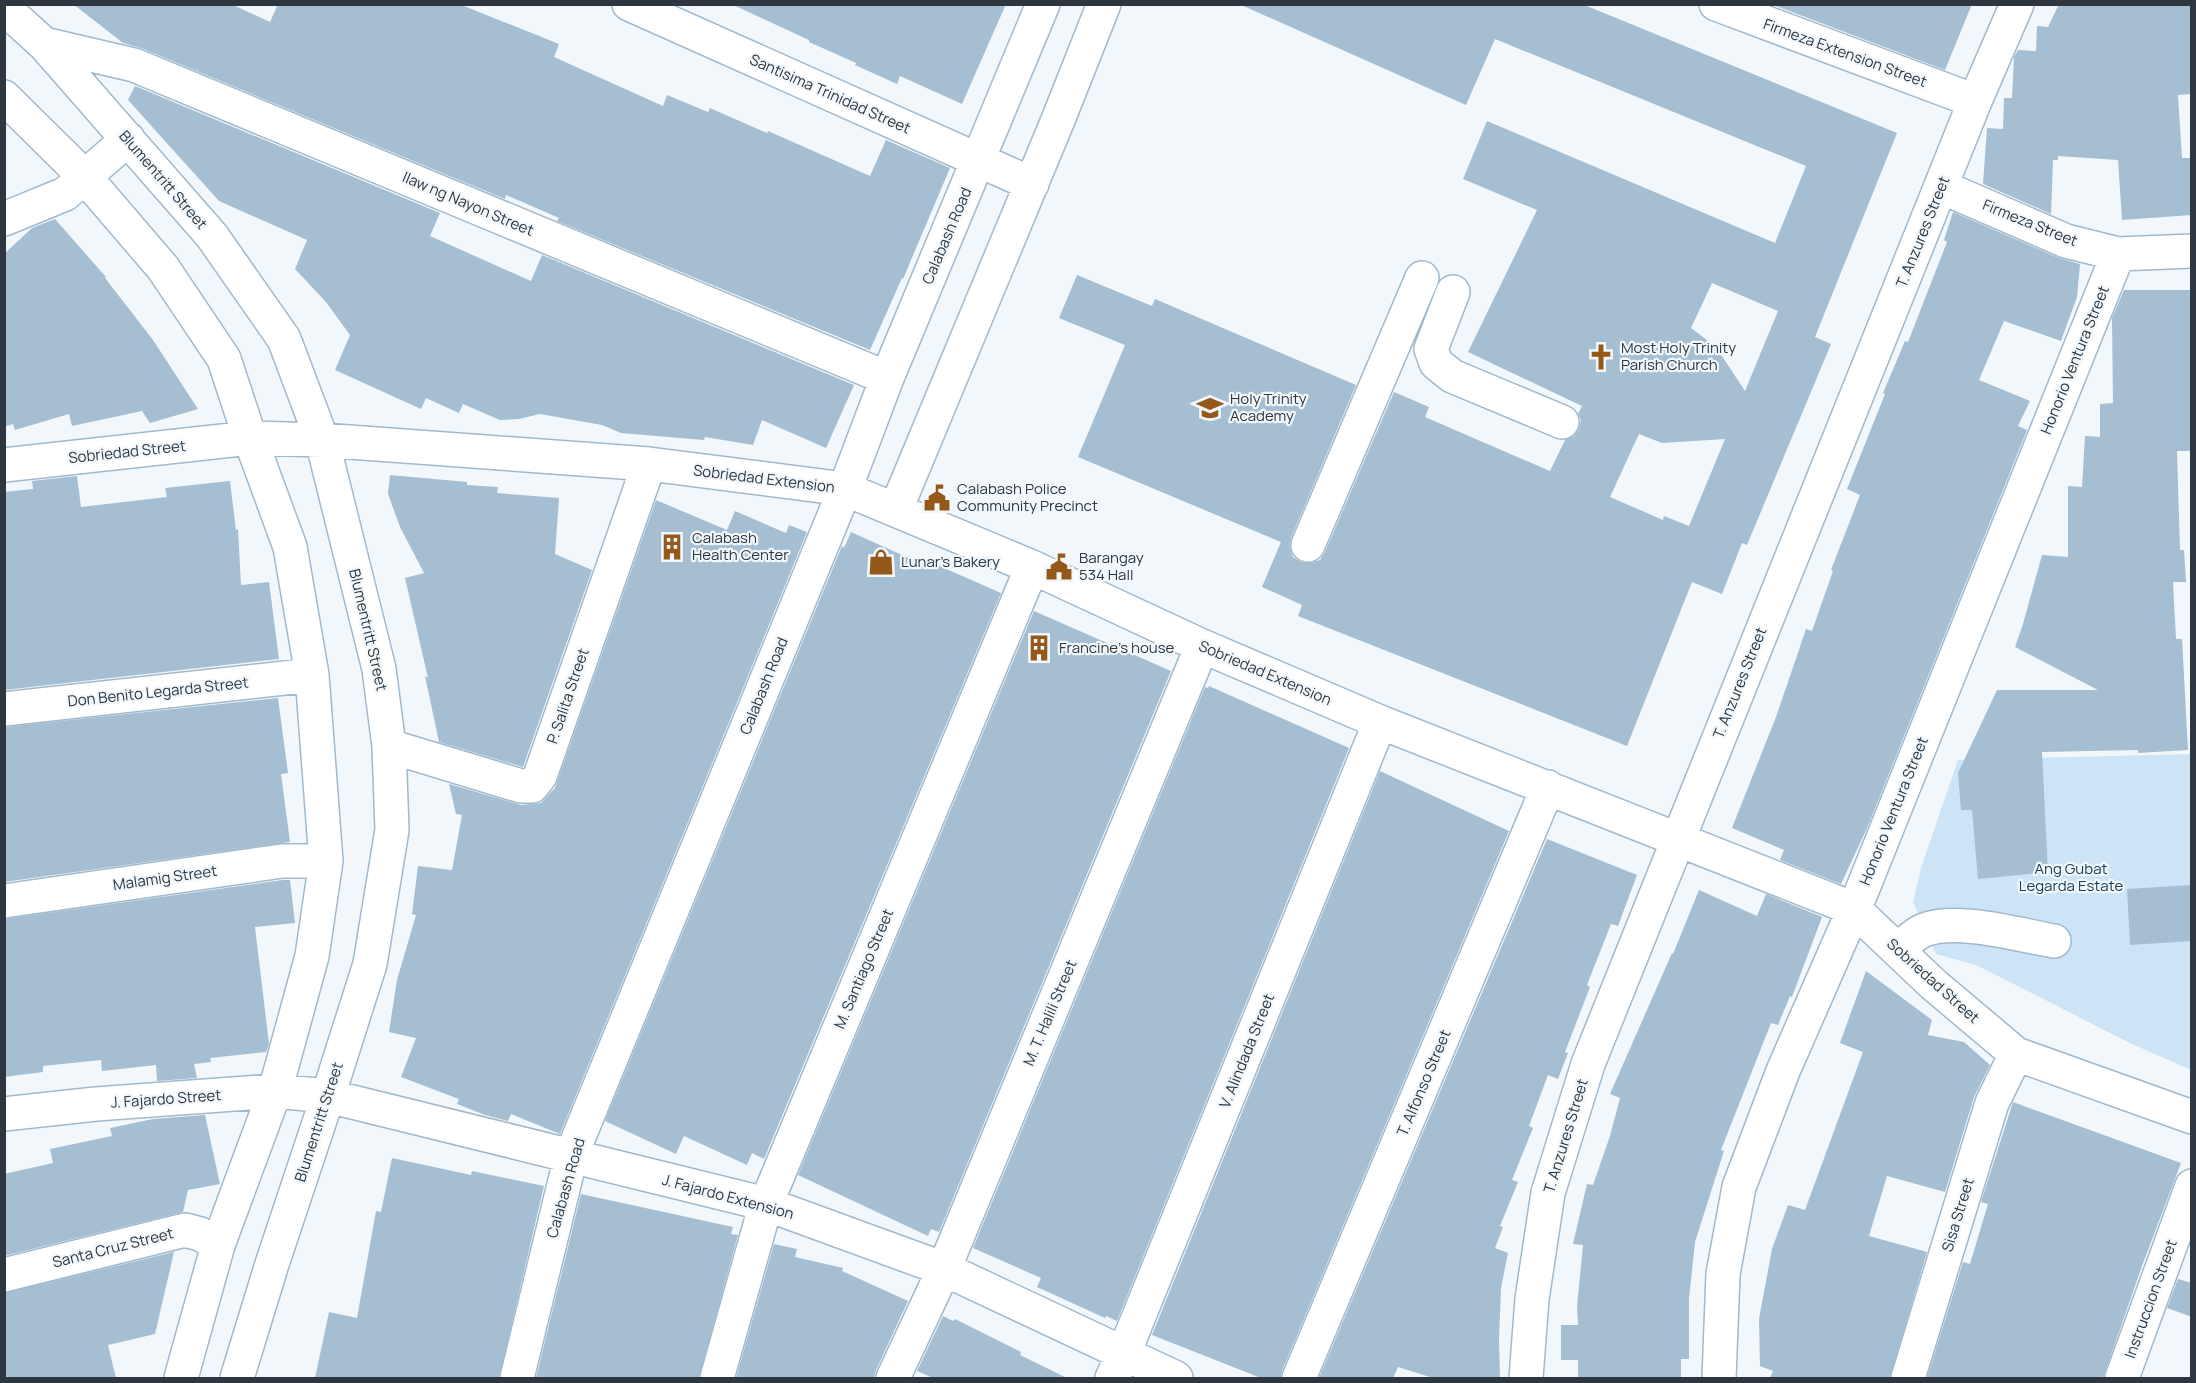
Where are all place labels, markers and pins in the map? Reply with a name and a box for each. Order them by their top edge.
place label: Most Holy Trinity Parish Church [1621,337,1736,375]
church icon: Most Holy Trinity Parish Church [1586,342,1616,372]
place label: Holy Trinity Academy [1230,388,1307,426]
school or university icon: Holy Trinity Academy [1195,393,1225,423]
place label: Calabash Police Community Precinct [957,478,1098,516]
public building icon: Calabash Police Community Precinct [922,483,952,513]
place label: Calabash Health Center [692,527,789,565]
building icon: Calabash Health Center [657,532,687,562]
shop icon: Lunar's Bakery [866,547,896,577]
place label: Barangay 534 Hall [1079,547,1144,585]
place label: Lunar's Bakery [901,551,1000,572]
public building icon: Barangay 534 Hall [1044,552,1074,582]
building icon: Francine's house [1024,633,1054,663]
place label: Francine's house [1059,637,1175,658]

